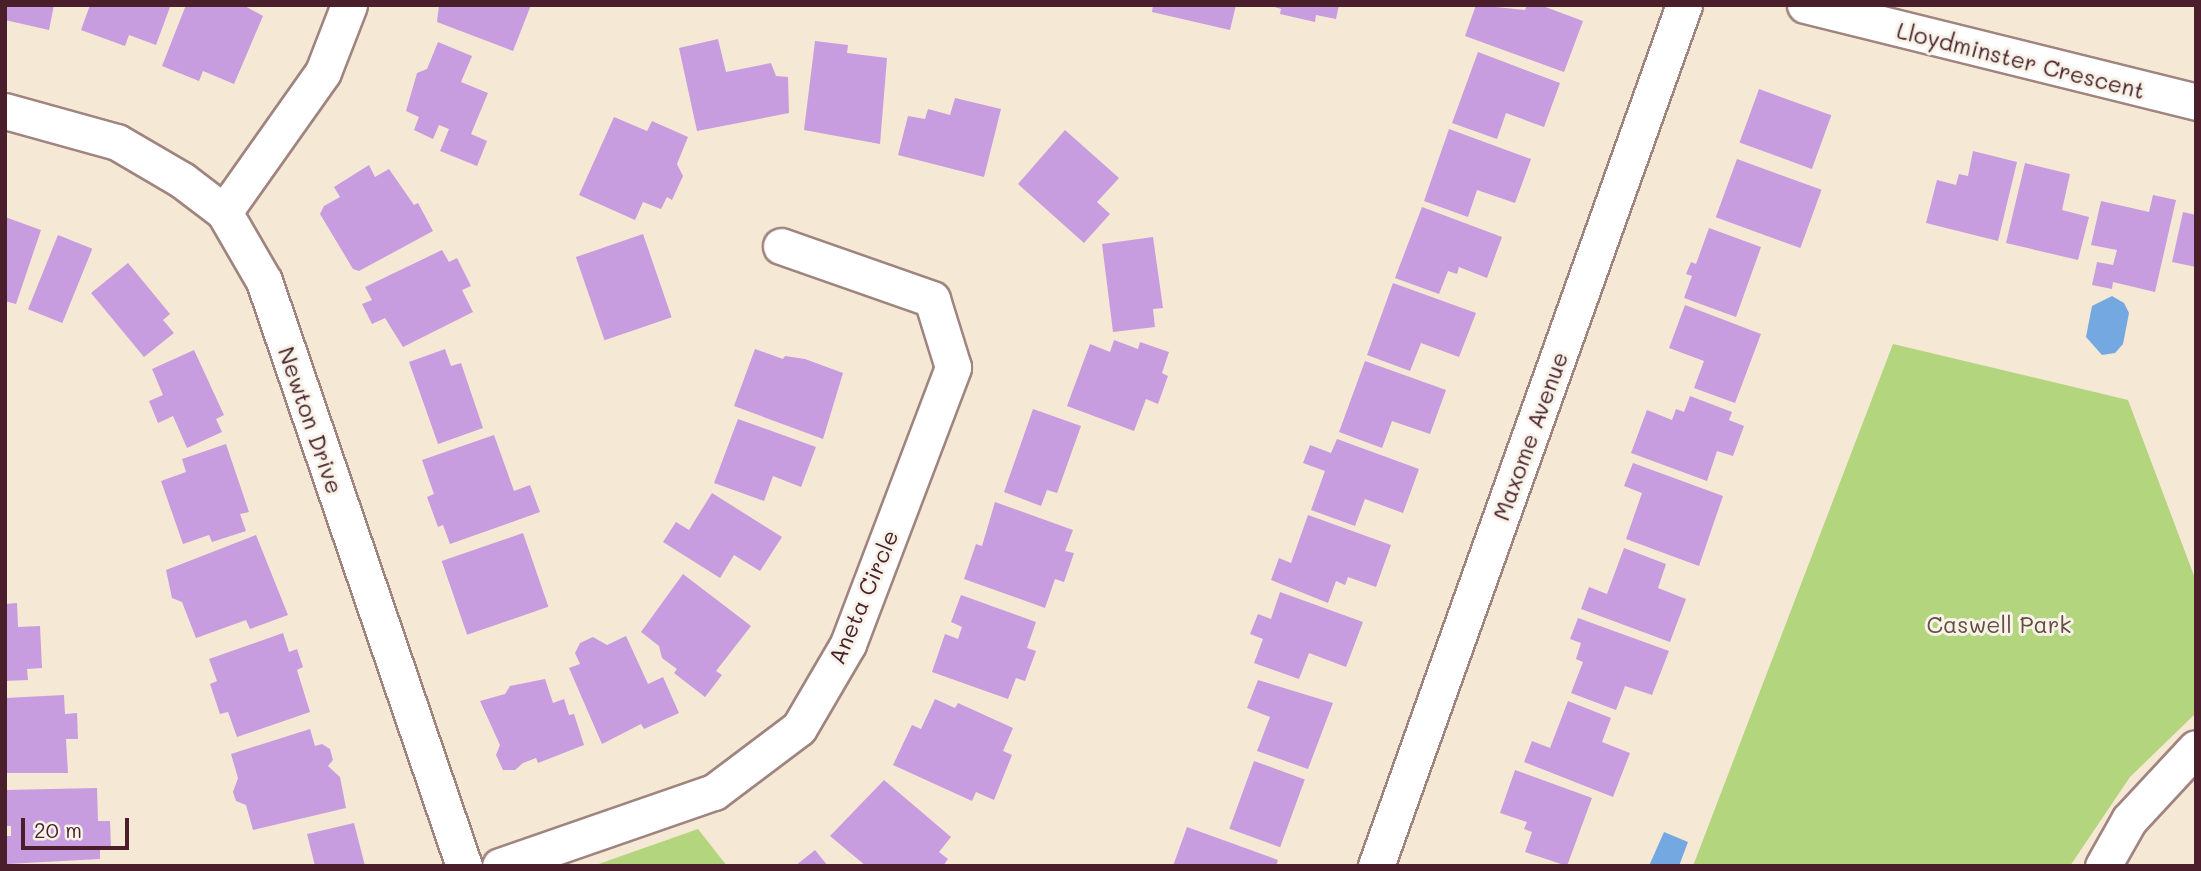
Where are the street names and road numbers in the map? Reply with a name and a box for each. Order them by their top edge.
street label: Lloydminster Crescent [1894,16,2148,104]
street label: Newton Drive [273,343,349,497]
street label: Maxome Avenue [1487,348,1573,524]
street label: Aneta Circle [822,526,904,668]

